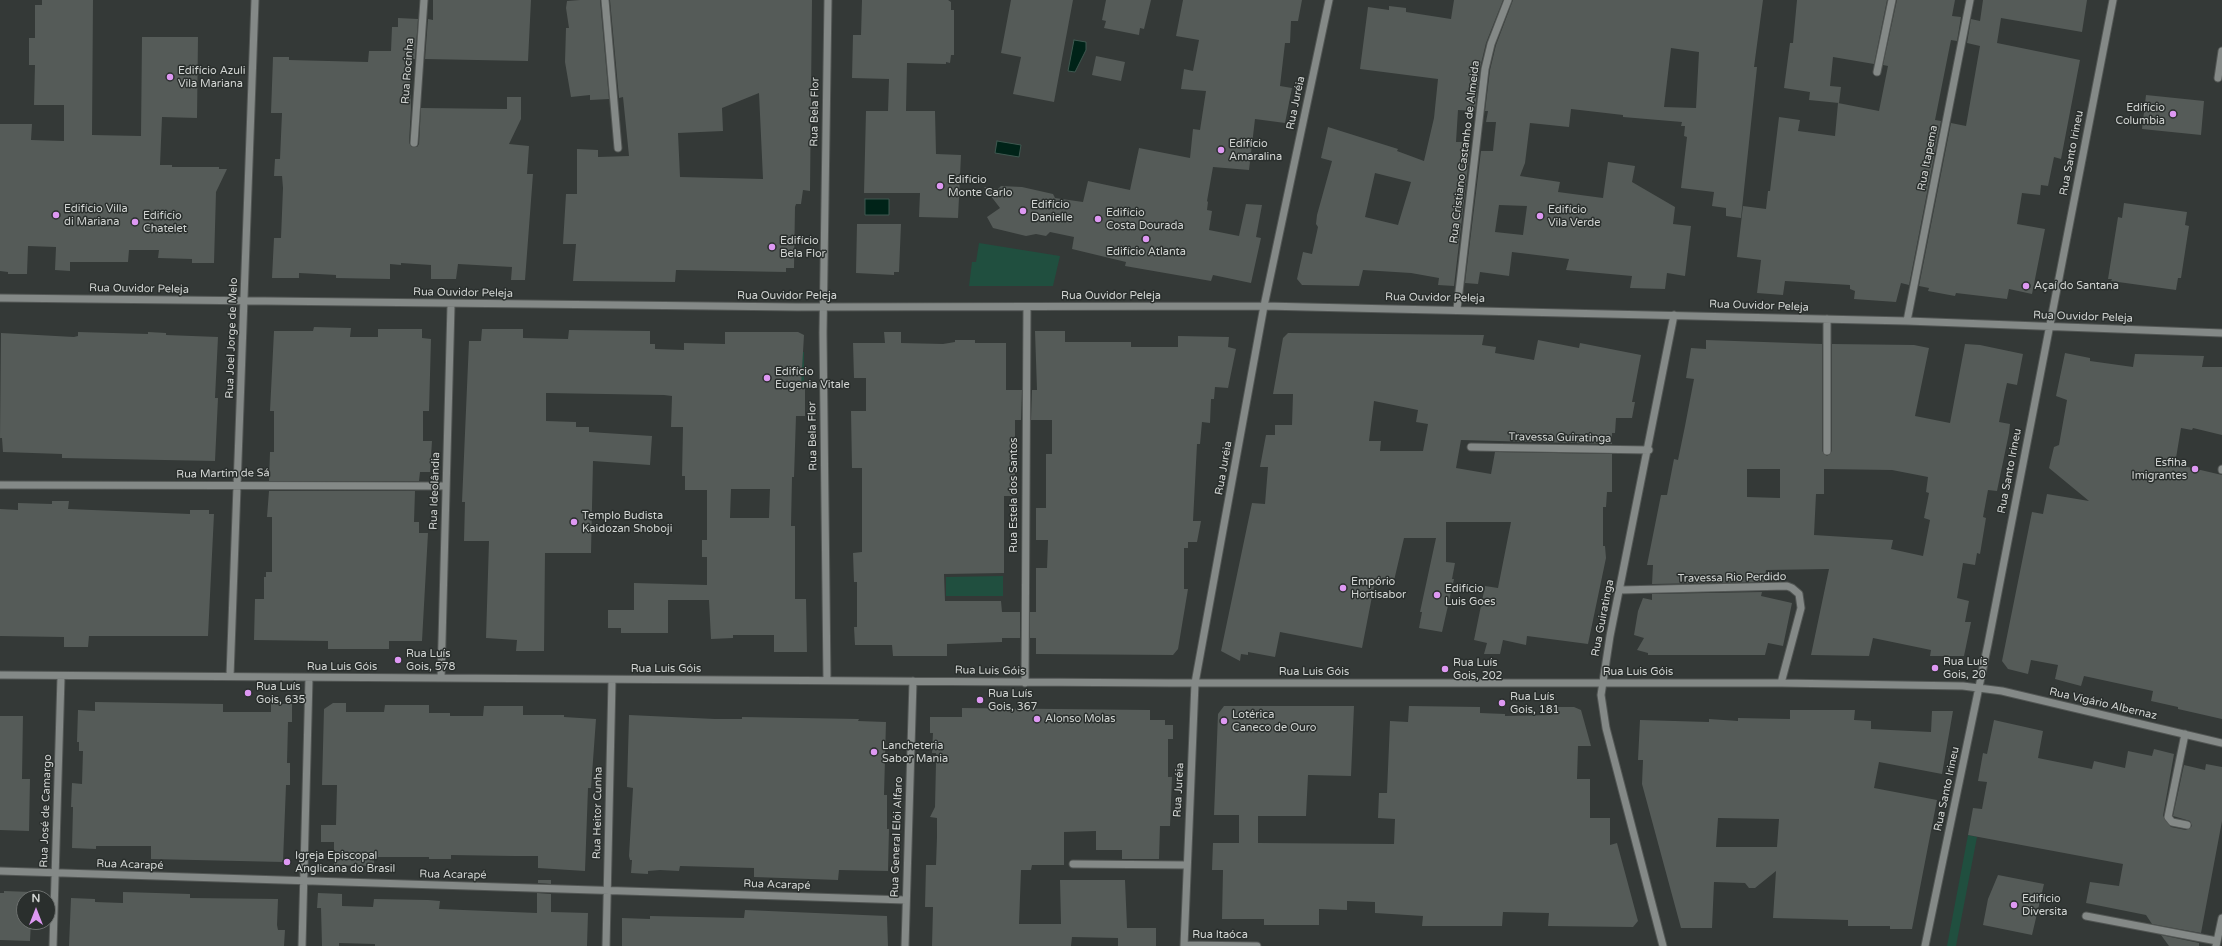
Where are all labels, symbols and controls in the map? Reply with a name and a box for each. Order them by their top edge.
street label: Rua Rocinha [399,37,417,105]
street label: Rua Cristiano Castanho de Almeida [1447,60,1483,244]
place label: Edifício Azuli Vila Mariana [178,64,245,90]
marker: Edifício Azuli Vila Mariana [165,72,175,82]
street label: Rua Juréia [1284,75,1308,131]
street label: Rua Bela Flor [808,77,822,147]
place label: Edifício Columbia [2115,101,2165,127]
street label: Rua Santo Irineu [2057,109,2087,197]
marker: Edifício Columbia [2168,109,2178,119]
street label: Rua Itapema [1915,124,1941,192]
place label: Edifício Amaralina [1229,137,1282,163]
marker: Edifício Amaralina [1216,145,1226,155]
place label: Edifício Monte Carlo [948,173,1012,199]
marker: Edifício Monte Carlo [935,181,945,191]
place label: Edifício Danielle [1031,198,1073,224]
place label: Edifício Villa di Mariana [64,202,128,228]
place label: Edifício Vila Verde [1548,203,1601,229]
marker: Edifício Danielle [1018,206,1028,216]
place label: Edifício Costa Dourada [1106,206,1184,232]
place label: Edifício Chatelet [143,209,187,235]
marker: Edifício Villa di Mariana [51,210,61,220]
marker: Edifício Vila Verde [1535,211,1545,221]
marker: Edifício Costa Dourada [1093,214,1103,224]
marker: Edifício Chatelet [130,217,140,227]
place label: Edifício Bela Flor [780,234,826,260]
marker: Edifício Atlanta [1141,234,1151,244]
marker: Edifício Bela Flor [767,242,777,252]
place label: Edifício Atlanta [1106,245,1186,259]
street label: Rua Joel Jorge de Melo [223,277,241,399]
place label: Açaí do Santana [2034,279,2119,293]
marker: Açaí do Santana [2021,281,2031,291]
street label: Rua Ouvidor Peleja [89,282,189,296]
street label: Rua Ouvidor Peleja [413,286,513,300]
street label: Rua Ouvidor Peleja [737,289,837,303]
street label: Rua Ouvidor Peleja [1061,289,1161,303]
street label: Rua Ouvidor Peleja [1385,291,1485,305]
street label: Rua Ouvidor Peleja [1709,298,1809,314]
street label: Rua Ouvidor Peleja [2033,309,2133,325]
place label: Edifício Eugenia Vitale [775,365,850,391]
marker: Edifício Eugenia Vitale [762,373,772,383]
street label: Rua Bela Flor [806,401,820,471]
street label: Rua Santo Irineu [1995,427,2025,515]
street label: Travessa Guiratinga [1509,431,1611,445]
street label: Rua Estela dos Santos [1007,437,1021,553]
street label: Rua Juréia [1213,440,1235,496]
street label: Rua Ideolândia [427,452,443,530]
place label: Esfiha Imigrantes [2132,456,2187,482]
marker: Esfiha Imigrantes [2190,464,2200,474]
street label: Rua Martim de Sá [176,467,270,481]
place label: Templo Budista Kaidozan Shoboji [582,509,672,535]
marker: Templo Budista Kaidozan Shoboji [569,517,579,527]
street label: Travessa Rio Perdido [1677,570,1787,586]
place label: Empório Hortisabor [1351,575,1406,601]
street label: Rua Guiratinga [1589,578,1617,658]
place label: Edifício Luis Goes [1445,582,1495,608]
marker: Empório Hortisabor [1338,583,1348,593]
marker: Edifício Luis Goes [1432,590,1442,600]
place label: Rua Luís Gois, 578 [406,647,455,673]
marker: Rua Luís Gois, 578 [393,655,403,665]
place label: Rua Luís Gois, 20 [1943,655,1988,681]
place label: Rua Luís Gois, 202 [1453,656,1502,682]
street label: Rua Luis Góis [307,660,377,674]
street label: Rua Luis Góis [631,662,701,676]
marker: Rua Luís Gois, 20 [1930,663,1940,673]
street label: Rua Luis Góis [955,664,1025,678]
marker: Rua Luís Gois, 202 [1440,664,1450,674]
street label: Rua Luis Góis [1279,665,1349,679]
street label: Rua Luis Góis [1603,665,1673,679]
place label: Rua Luís Gois, 635 [256,680,305,706]
street label: Rua Vigário Albernaz [2048,685,2158,723]
place label: Rua Luís Gois, 367 [988,687,1037,713]
marker: Rua Luís Gois, 635 [243,688,253,698]
place label: Rua Luís Gois, 181 [1510,690,1559,716]
marker: Rua Luís Gois, 367 [975,695,985,705]
marker: Rua Luís Gois, 181 [1497,698,1507,708]
place label: Lotérica Caneco de Ouro [1232,708,1316,734]
place label: Alonso Molas [1045,712,1115,726]
marker: Alonso Molas [1032,714,1042,724]
marker: Lotérica Caneco de Ouro [1219,716,1229,726]
place label: Lancheteria Sabor Mania [882,739,948,765]
street label: Rua Santo Irineu [1932,745,1962,833]
marker: Lancheteria Sabor Mania [869,747,879,757]
street label: Rua José de Camargo [37,754,55,868]
street label: Rua Juréia [1171,762,1187,818]
street label: Rua Heitor Cunha [591,767,605,859]
street label: Rua General Elói Alfaro [888,776,906,898]
place label: Igreja Episcopal Anglicana do Brasil [295,849,395,875]
street label: Rua Acarapé [96,857,164,873]
marker: Igreja Episcopal Anglicana do Brasil [282,857,292,867]
street label: Rua Acarapé [419,868,487,882]
street label: Rua Acarapé [743,877,811,893]
north arrow [16,890,56,930]
text: N [32,892,40,905]
place label: Edifício Diversita [2022,892,2067,918]
marker: Edifício Diversita [2009,900,2019,910]
street label: Rua Itaóca [1192,928,1248,942]

